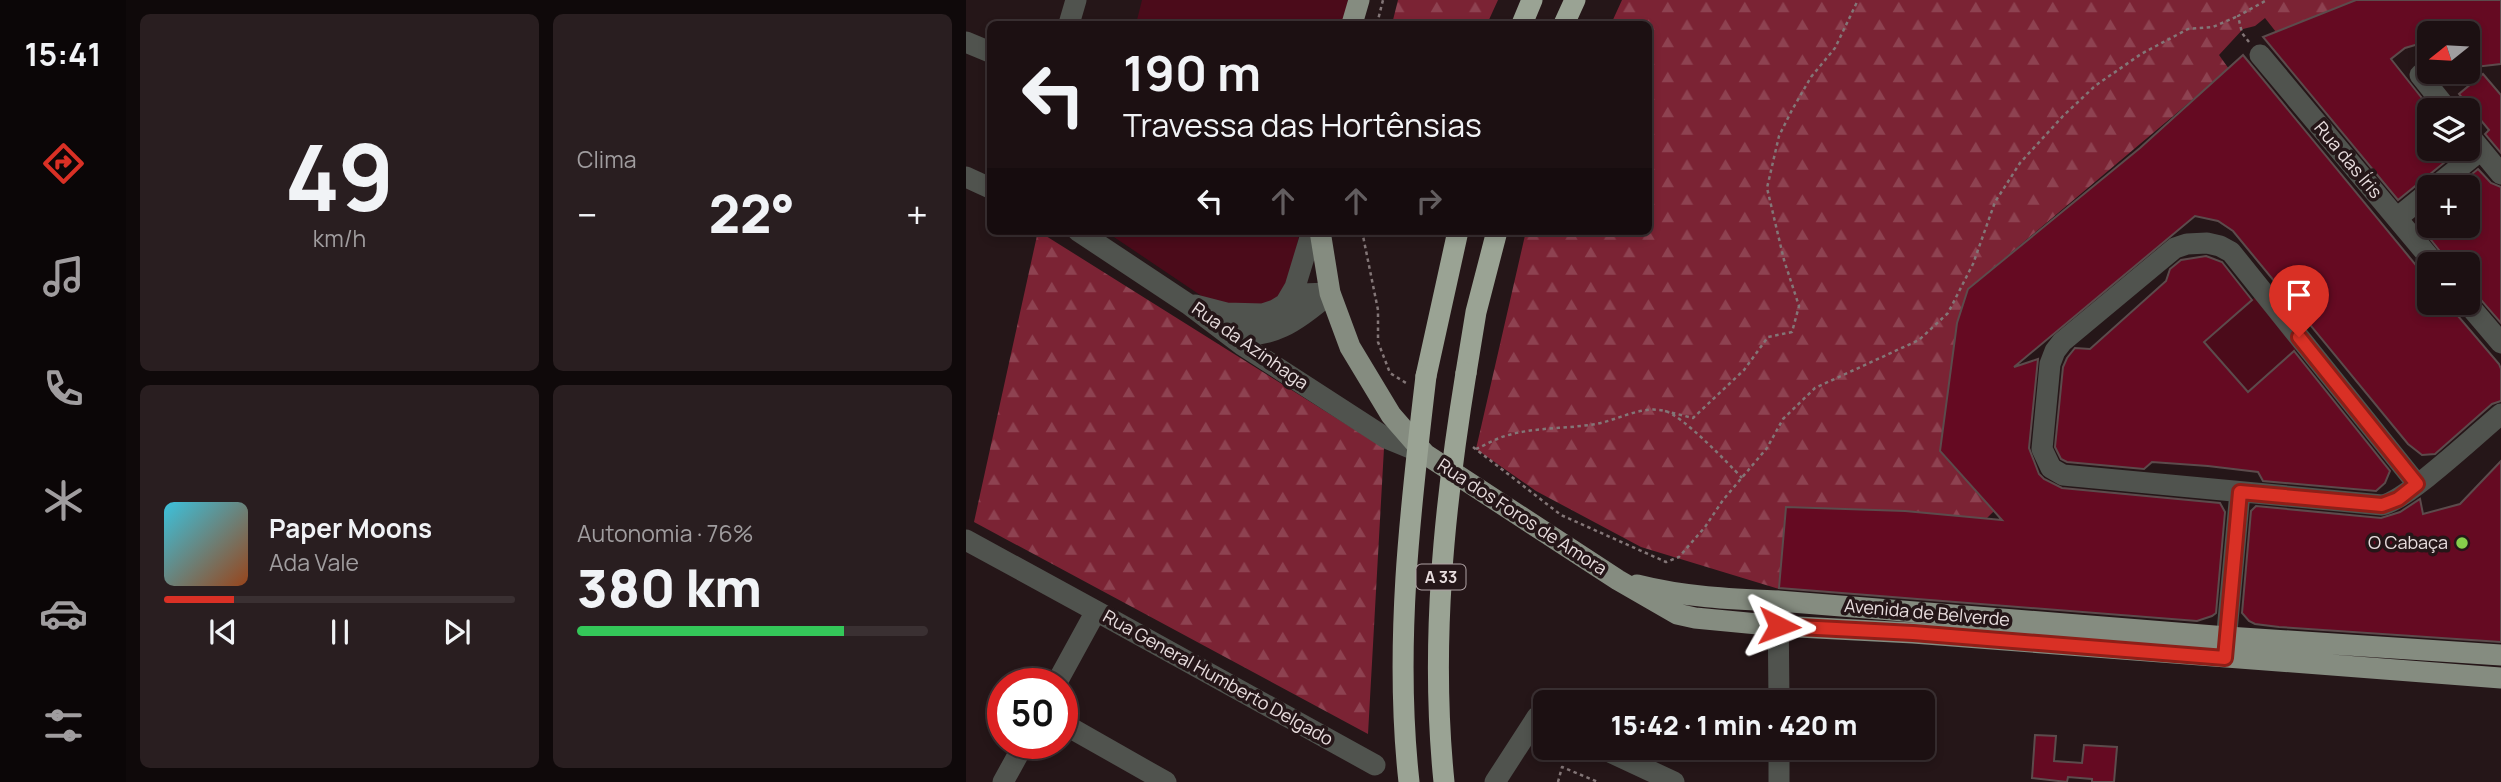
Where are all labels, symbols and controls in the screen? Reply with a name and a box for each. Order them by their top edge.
north arrow [2417,21,2480,84]
map controls [2417,21,2480,315]
text: 15:41 [24,32,102,76]
text: 190 m [1123,39,1261,106]
icon: left [1008,49,1099,140]
button: layers [2417,98,2480,161]
text: Travessa das Hortênsias [1123,103,1482,147]
text: 49 [285,114,394,238]
street label: Rua das Íris [2309,116,2388,203]
icon: directions [39,139,88,188]
text: Clima [577,143,636,175]
button: + [2417,175,2480,238]
text: 22° [709,178,795,249]
icon: left [1191,182,1229,220]
icon: ahead [1264,182,1302,220]
icon: ahead [1337,182,1375,220]
icon: right [1410,182,1448,220]
text: − [577,188,598,240]
text: + [906,188,928,240]
text: km/h [313,222,366,254]
icon: music [39,252,88,301]
button: − [2417,252,2480,315]
pin [2269,265,2329,337]
icon: arrive [2280,276,2318,314]
street label: Rua da Azinhaga [1188,296,1314,394]
icon: phone [39,364,88,413]
street label: Rua dos Foros de Amora [1433,452,1612,580]
icon: climate [39,476,88,525]
text: Paper Moons [269,510,432,546]
text: Autonomia · 76% [577,517,753,549]
place label: O Cabaça [2368,530,2448,554]
marker: O Cabaça [2454,535,2470,551]
text: Ada Vale [269,546,359,578]
text: 380 km [577,552,762,623]
road number: A 33 [1416,564,1466,590]
icon: car [39,589,88,638]
position arrow [1742,589,1816,663]
street label: Avenida de Belverde [1843,593,2011,631]
street label: Rua General Humberto Delgado [1099,604,1338,751]
icon: previous [204,613,242,651]
icon: pause [321,613,359,651]
icon: next [438,613,476,651]
speed limit sign: 50 [987,668,1078,759]
icon: filters [39,701,88,750]
text: 15:42 · 1 min · 420 m [1611,707,1857,743]

